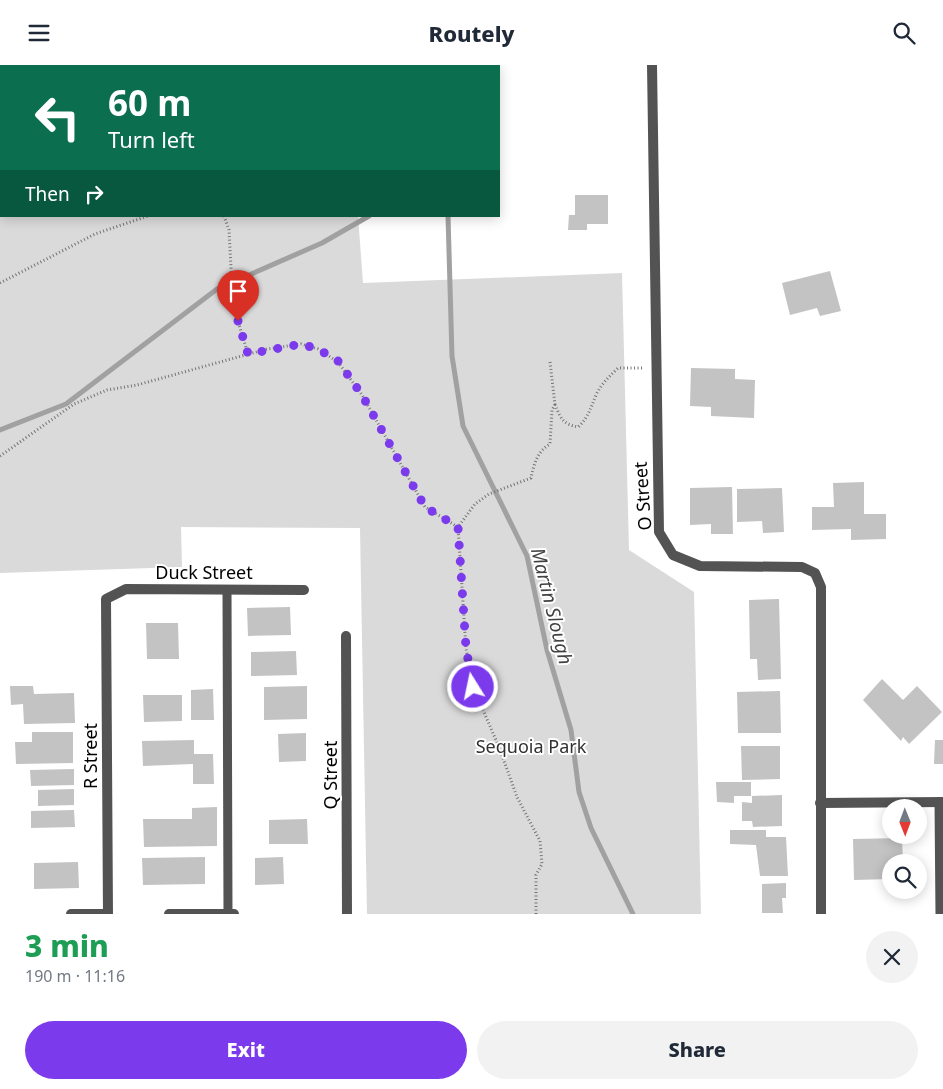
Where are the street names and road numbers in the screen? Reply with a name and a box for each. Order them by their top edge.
street label: O Street [628,460,656,531]
street label: Duck Street [155,560,253,584]
street label: R Street [78,722,102,789]
street label: Q Street [318,740,342,810]

